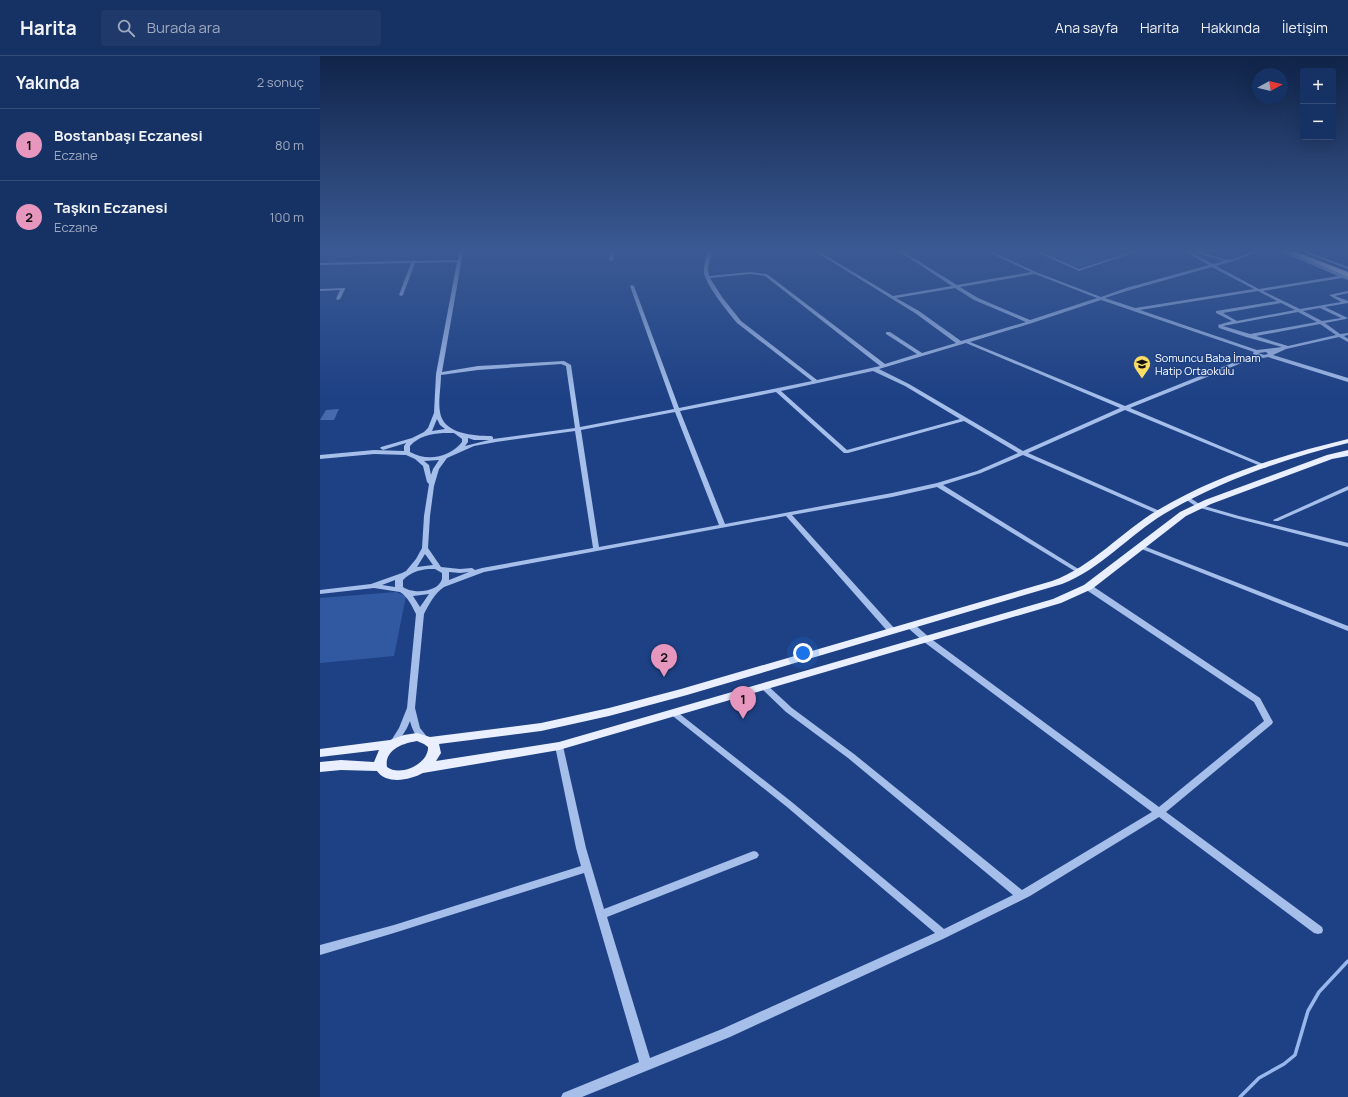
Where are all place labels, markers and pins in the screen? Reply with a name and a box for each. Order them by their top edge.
place label: Somuncu Baba İmam Hatip Ortaokulu [1155,350,1260,378]
school or university icon: Somuncu Baba İmam Hatip Ortaokulu [1132,354,1152,379]
pin: 2 [651,644,677,677]
pin: 1 [730,686,756,719]

